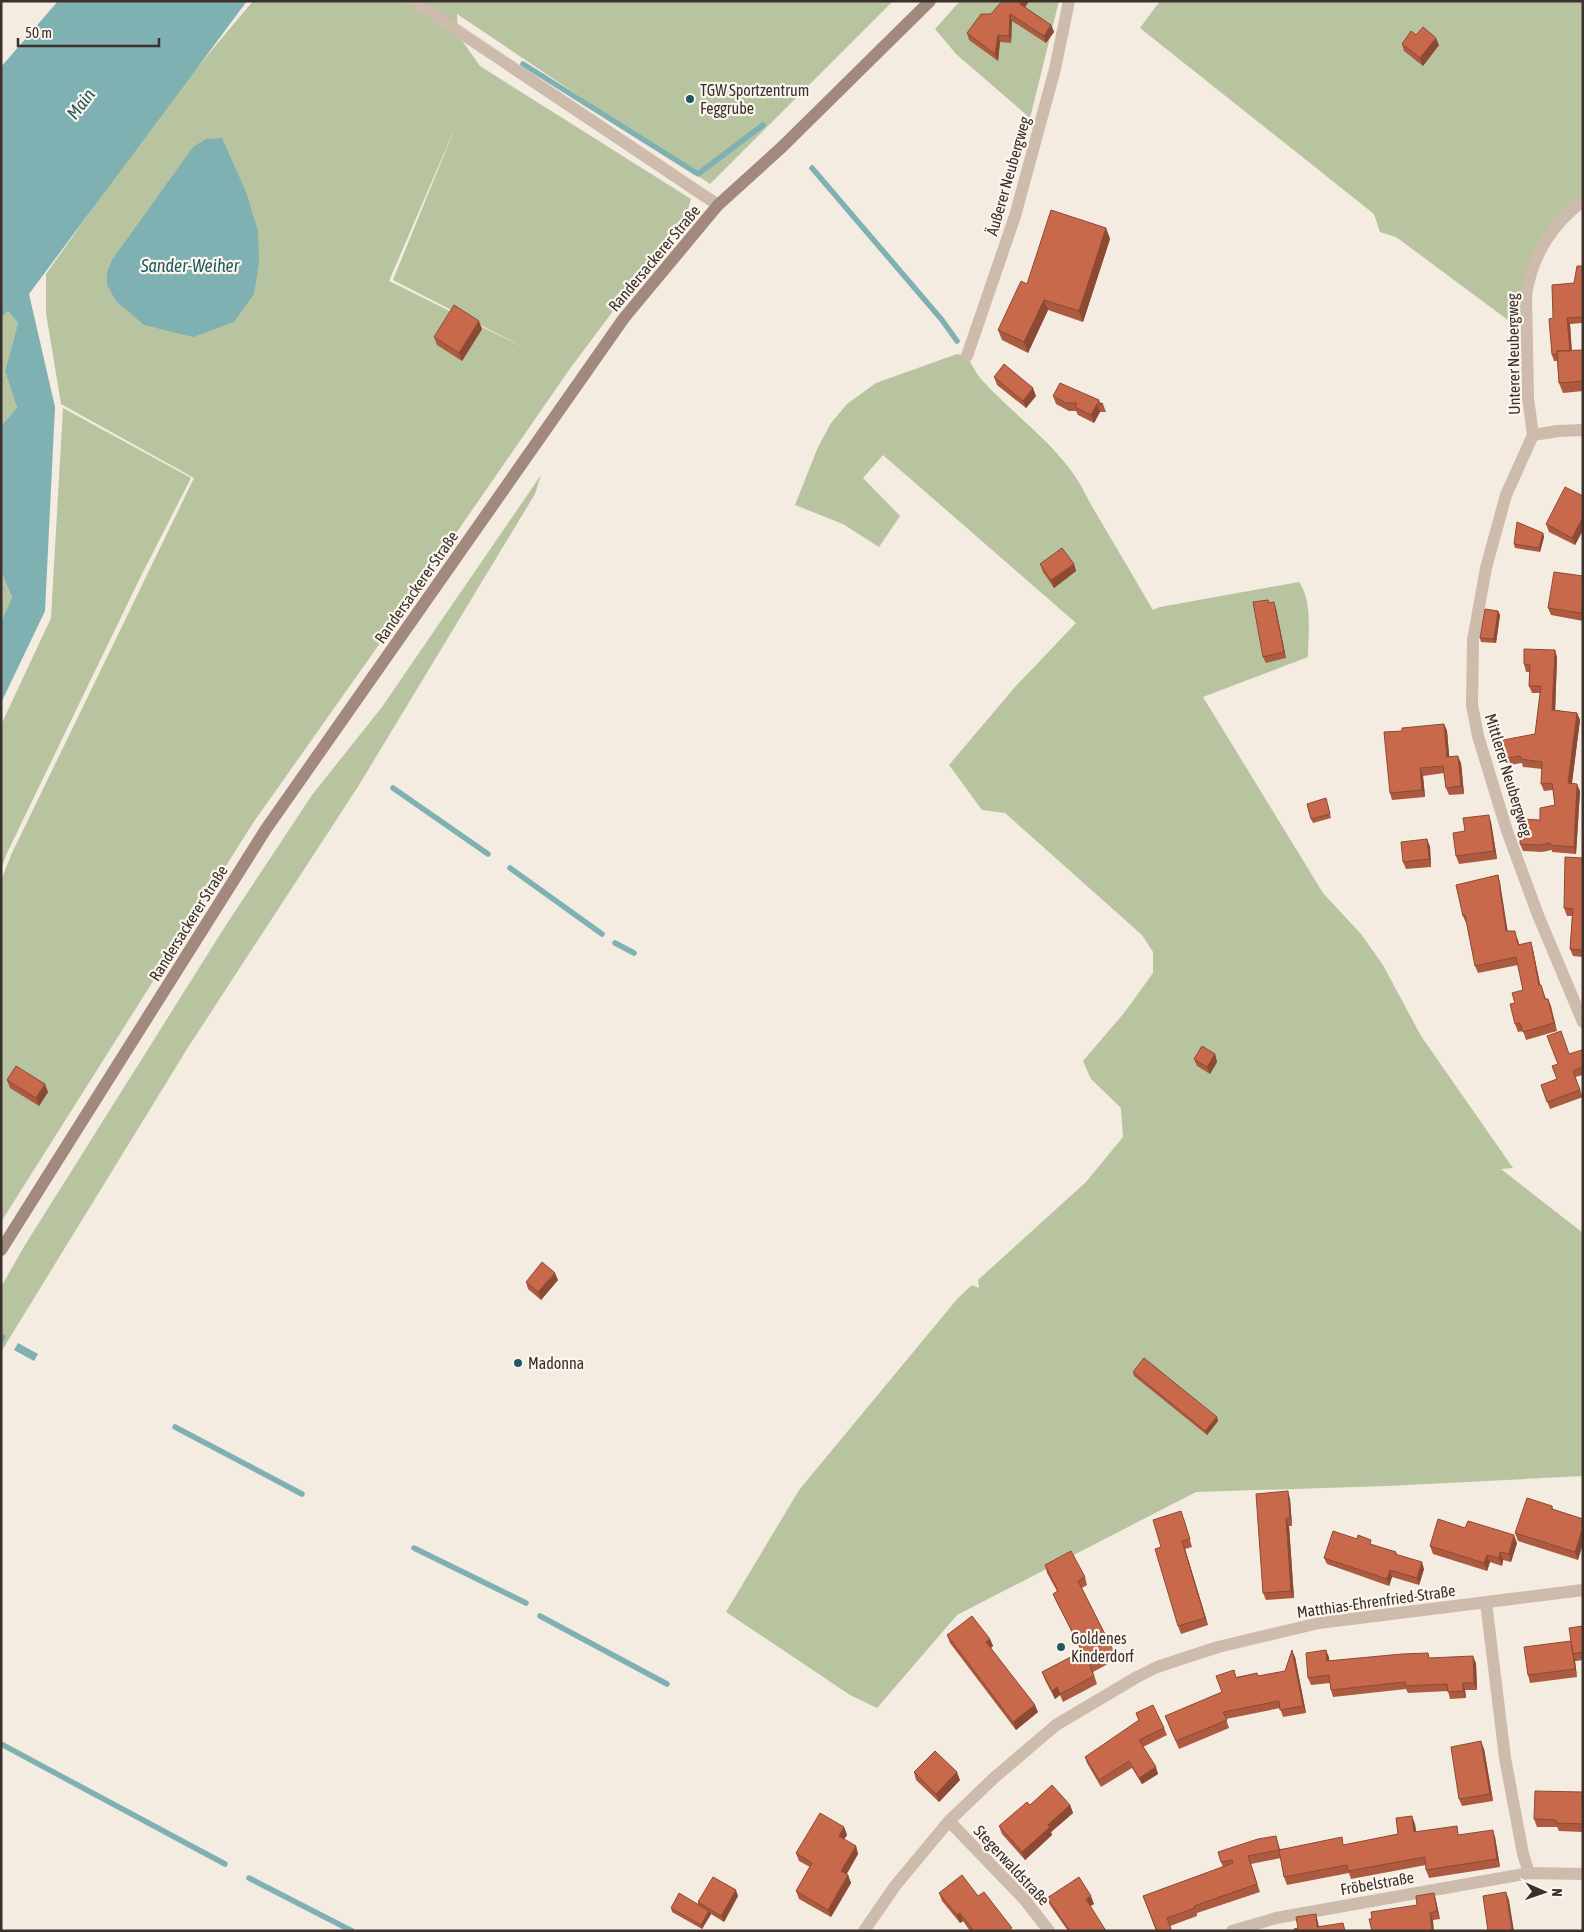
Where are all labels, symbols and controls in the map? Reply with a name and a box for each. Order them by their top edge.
scale bar [18,15,159,47]
text: 50 m [25,24,52,41]
place label: TGW Sportzentrum Feggrube [700,81,809,118]
water label: Main [62,84,99,123]
marker: TGW Sportzentrum Feggrube [684,93,696,105]
street label: Äußerer Neubergweg [982,114,1035,238]
street label: Randersackerer Straße [604,201,704,315]
water label: Sander-Weiher [140,255,240,276]
street label: Unterer Neubergweg [1503,293,1524,415]
street label: Randersackerer Straße [371,528,461,646]
street label: Mittlerer Neubergweg [1481,711,1536,839]
street label: Randersackerer Straße [145,862,231,984]
place label: Madonna [528,1354,584,1372]
marker: Madonna [512,1357,524,1369]
street label: Matthias-Ehrenfried-Straße [1296,1581,1456,1621]
place label: Goldenes Kinderdorf [1071,1629,1135,1665]
marker: Goldenes Kinderdorf [1055,1641,1067,1653]
street label: Stegerwaldstraße [970,1821,1053,1909]
north arrow [1519,1867,1569,1917]
street label: Fröbelstraße [1339,1868,1415,1898]
text: N [1549,1888,1565,1897]

